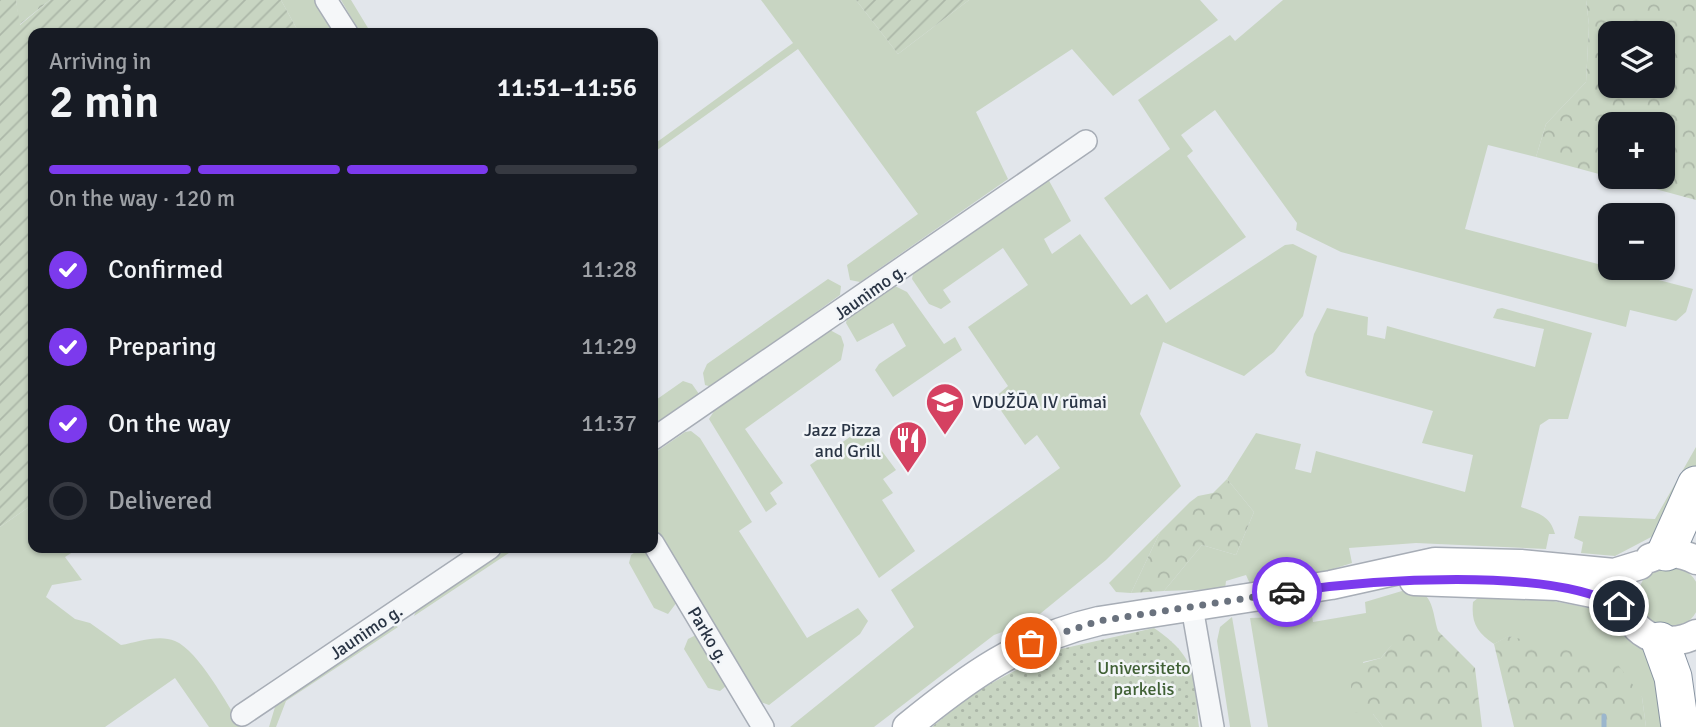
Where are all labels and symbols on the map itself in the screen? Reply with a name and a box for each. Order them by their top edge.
street label: Jaunimo g. [830,259,910,325]
school or university icon: VDUŽŪA IV rūmai [924,381,966,436]
place label: VDUŽŪA IV rūmai [972,391,1107,413]
place label: Jazz Pizza and Grill [804,419,881,462]
restaurant icon: Jazz Pizza and Grill [887,419,929,474]
courier [1252,557,1322,627]
pin [1589,576,1649,636]
street label: Jaunimo g. [325,600,407,664]
street label: Parko g. [683,603,733,667]
pin [1001,613,1061,673]
park label: Universiteto parkelis [1097,657,1191,700]

